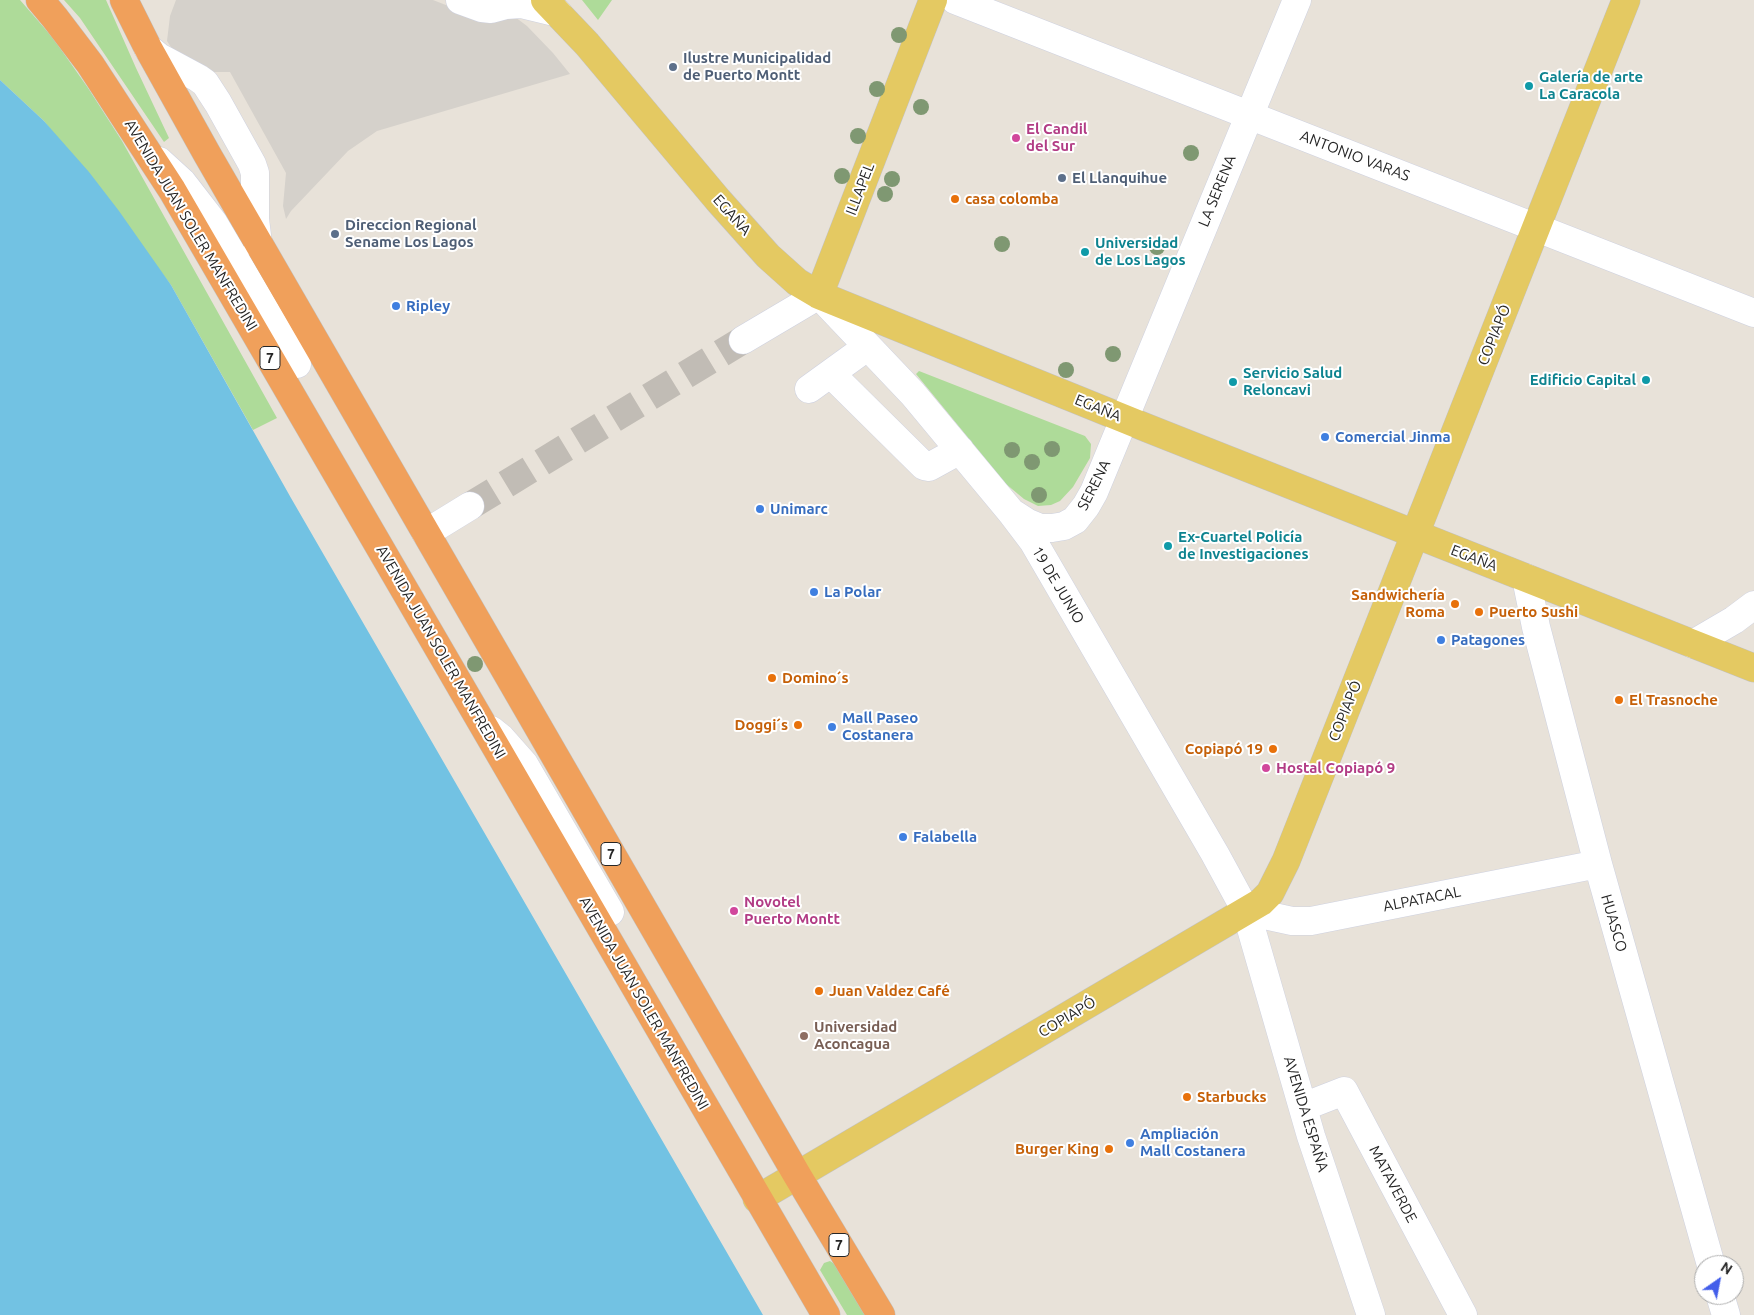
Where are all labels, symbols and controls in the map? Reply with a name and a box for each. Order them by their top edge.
place label: Ilustre Municipalidad de Puerto Montt [683,49,831,84]
marker: Ilustre Municipalidad de Puerto Montt [667,61,679,73]
place label: Galería de arte La Caracola [1539,68,1643,103]
marker: Galería de arte La Caracola [1523,80,1535,92]
street label: AVENIDA JUAN SOLER MANFREDINI [121,116,261,334]
place label: El Candil del Sur [1026,120,1087,155]
street label: ANTONIO VARAS [1298,127,1412,185]
marker: El Candil del Sur [1010,132,1022,144]
street label: LA SERENA [1194,153,1240,229]
street label: ILLAPEL [842,160,878,218]
place label: El Llanquihue [1072,169,1167,187]
marker: El Llanquihue [1056,172,1068,184]
place label: casa colomba [965,190,1059,208]
street label: EGAÑA [709,191,755,239]
marker: casa colomba [949,193,961,205]
place label: Direccion Regional Sename Los Lagos [345,216,476,251]
marker: Direccion Regional Sename Los Lagos [329,228,341,240]
place label: Universidad de Los Lagos [1095,234,1186,269]
marker: Universidad de Los Lagos [1079,246,1091,258]
place label: Ripley [406,297,450,315]
marker: Ripley [390,300,402,312]
street label: COPIAPÓ [1474,302,1514,368]
road number: 7 [260,346,280,369]
place label: Servicio Salud Reloncavi [1243,364,1342,399]
place label: Edificio Capital [1530,371,1636,389]
marker: Edificio Capital [1640,374,1652,386]
marker: Servicio Salud Reloncavi [1227,376,1239,388]
street label: EGAÑA [1072,391,1124,425]
place label: Comercial Jinma [1335,428,1451,446]
marker: Comercial Jinma [1319,431,1331,443]
street label: SERENA [1074,457,1114,513]
place label: Unimarc [770,500,828,518]
marker: Unimarc [754,503,766,515]
place label: Ex-Cuartel Policía de Investigaciones [1178,528,1309,563]
marker: Ex-Cuartel Policía de Investigaciones [1162,540,1174,552]
street label: EGAÑA [1448,541,1500,575]
street label: AVENIDA JUAN SOLER MANFREDINI [372,542,510,762]
street label: 19 DE JUNIO [1028,543,1088,627]
place label: La Polar [824,583,881,601]
marker: La Polar [808,586,820,598]
place label: Sandwichería Roma [1351,586,1445,621]
marker: Sandwichería Roma [1449,598,1461,610]
place label: Puerto Sushi [1489,603,1578,621]
marker: Puerto Sushi [1473,606,1485,618]
place label: Patagones [1451,631,1525,649]
marker: Patagones [1435,634,1447,646]
place label: Domino´s [782,669,849,687]
marker: Domino´s [766,672,778,684]
street label: COPIAPÓ [1325,678,1365,744]
place label: El Trasnoche [1629,691,1718,709]
marker: El Trasnoche [1613,694,1625,706]
place label: Mall Paseo Costanera [842,709,918,744]
place label: Doggi´s [735,716,788,734]
marker: Doggi´s [792,719,804,731]
marker: Mall Paseo Costanera [826,721,838,733]
place label: Copiapó 19 [1185,740,1263,758]
marker: Copiapó 19 [1267,743,1279,755]
place label: Hostal Copiapó 9 [1276,759,1395,777]
marker: Hostal Copiapó 9 [1260,762,1272,774]
place label: Falabella [913,828,977,846]
marker: Falabella [897,831,909,843]
road number: 7 [601,842,621,866]
street label: ALPATACAL [1382,883,1462,915]
street label: HUASCO [1597,892,1631,954]
street label: AVENIDA JUAN SOLER MANFREDINI [575,893,713,1113]
place label: Novotel Puerto Montt [744,893,840,928]
marker: Novotel Puerto Montt [728,905,740,917]
place label: Juan Valdez Café [829,982,950,1000]
marker: Juan Valdez Café [813,985,825,997]
street label: COPIAPÓ [1035,993,1099,1041]
place label: Universidad Aconcagua [814,1018,897,1053]
marker: Universidad Aconcagua [798,1030,810,1042]
street label: AVENIDA ESPAÑA [1280,1054,1332,1174]
place label: Starbucks [1197,1088,1267,1106]
marker: Starbucks [1181,1091,1193,1103]
place label: Ampliación Mall Costanera [1140,1125,1246,1160]
marker: Ampliación Mall Costanera [1124,1137,1136,1149]
place label: Burger King [1015,1140,1099,1158]
street label: MATAVERDE [1365,1142,1421,1226]
marker: Burger King [1103,1143,1115,1155]
road number: 7 [829,1234,849,1256]
north arrow [1694,1255,1744,1305]
text: N [1718,1259,1735,1278]

